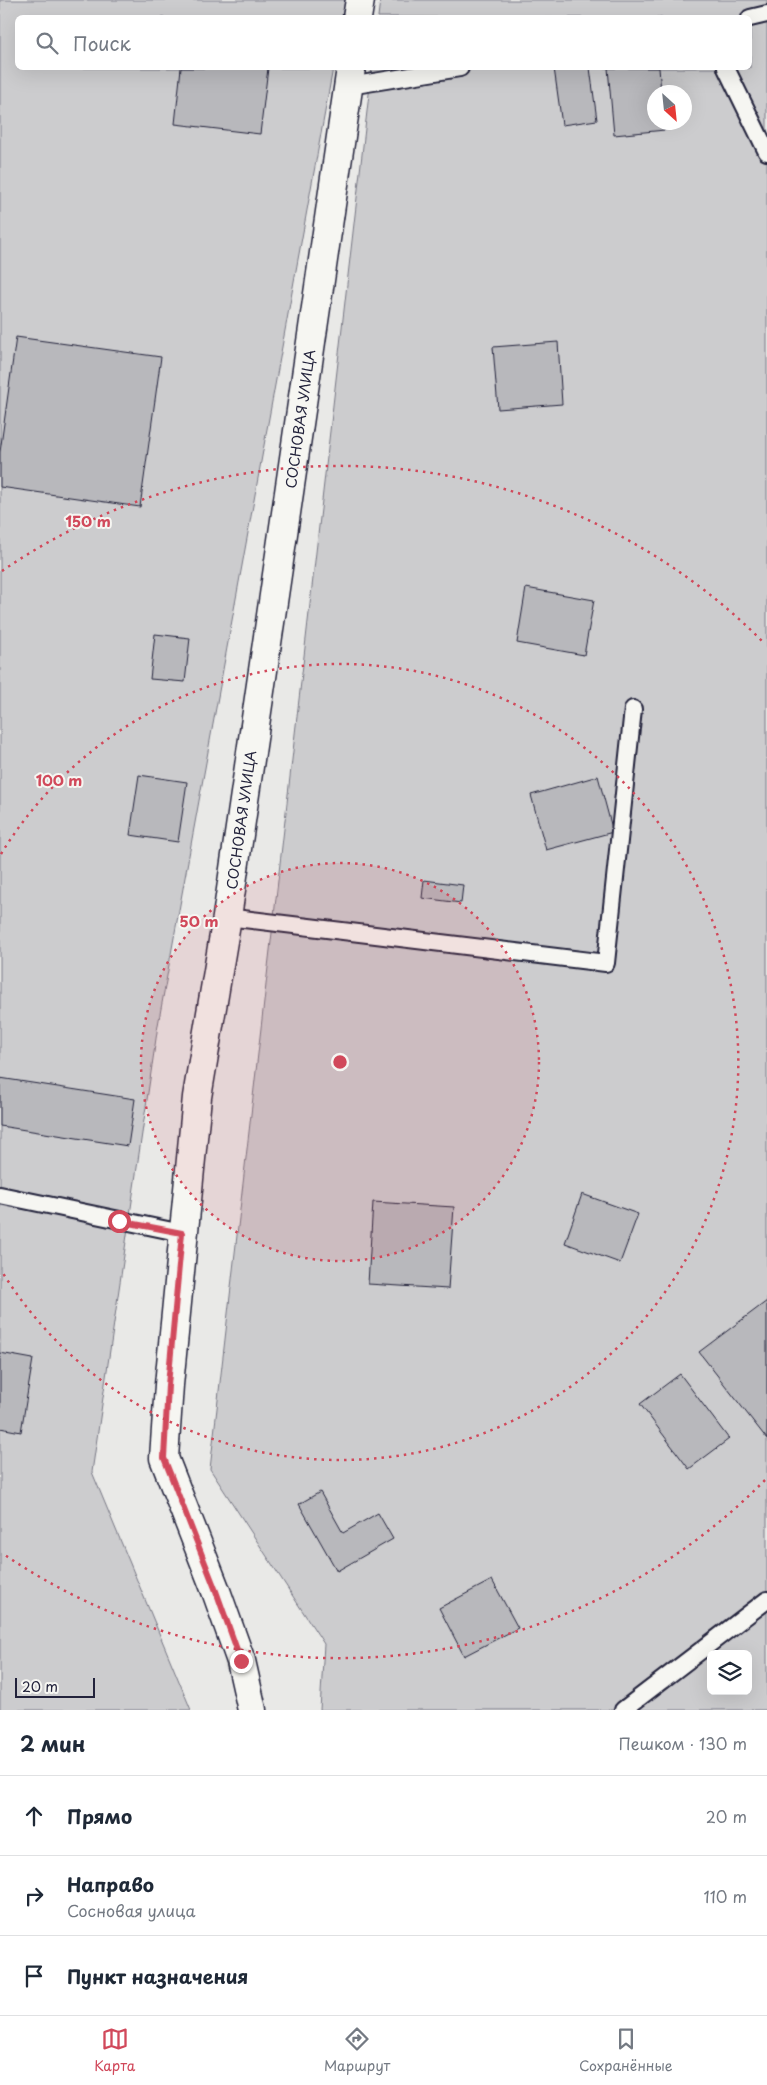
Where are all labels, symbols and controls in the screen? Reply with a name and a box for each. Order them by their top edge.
search box [15,15,752,70]
icon: search [33,29,61,57]
text: Поиск [73,29,131,57]
north arrow [647,85,692,130]
street label: СОСНОВАЯ УЛИЦА [280,348,320,490]
text: 150 m [65,509,111,532]
street label: СОСНОВАЯ УЛИЦА [221,749,261,891]
text: 100 m [36,768,82,791]
text: 50 m [180,909,218,932]
centre of rings [331,1053,349,1071]
route start [108,1210,131,1233]
route end [230,1650,253,1673]
map controls [707,1650,752,1695]
button: layers [707,1650,752,1695]
scale bar [15,1675,95,1698]
text: 20 m [22,1676,58,1697]
text: 2 мин [20,1727,85,1759]
text: Пешком · 130 m [619,1731,747,1755]
icon: ahead [20,1802,48,1830]
text: Прямо [67,1802,132,1830]
text: 20 m [706,1804,747,1828]
text: Направо [67,1870,154,1898]
icon: right [20,1882,48,1910]
text: 110 m [704,1884,747,1908]
text: Сосновая улица [67,1898,196,1922]
icon: arrive [20,1962,48,1990]
text: Пункт назначения [67,1962,248,1990]
tab: Карта [94,2025,135,2076]
tab: Маршрут [324,2025,390,2076]
tab: Сохранённые [579,2025,673,2076]

